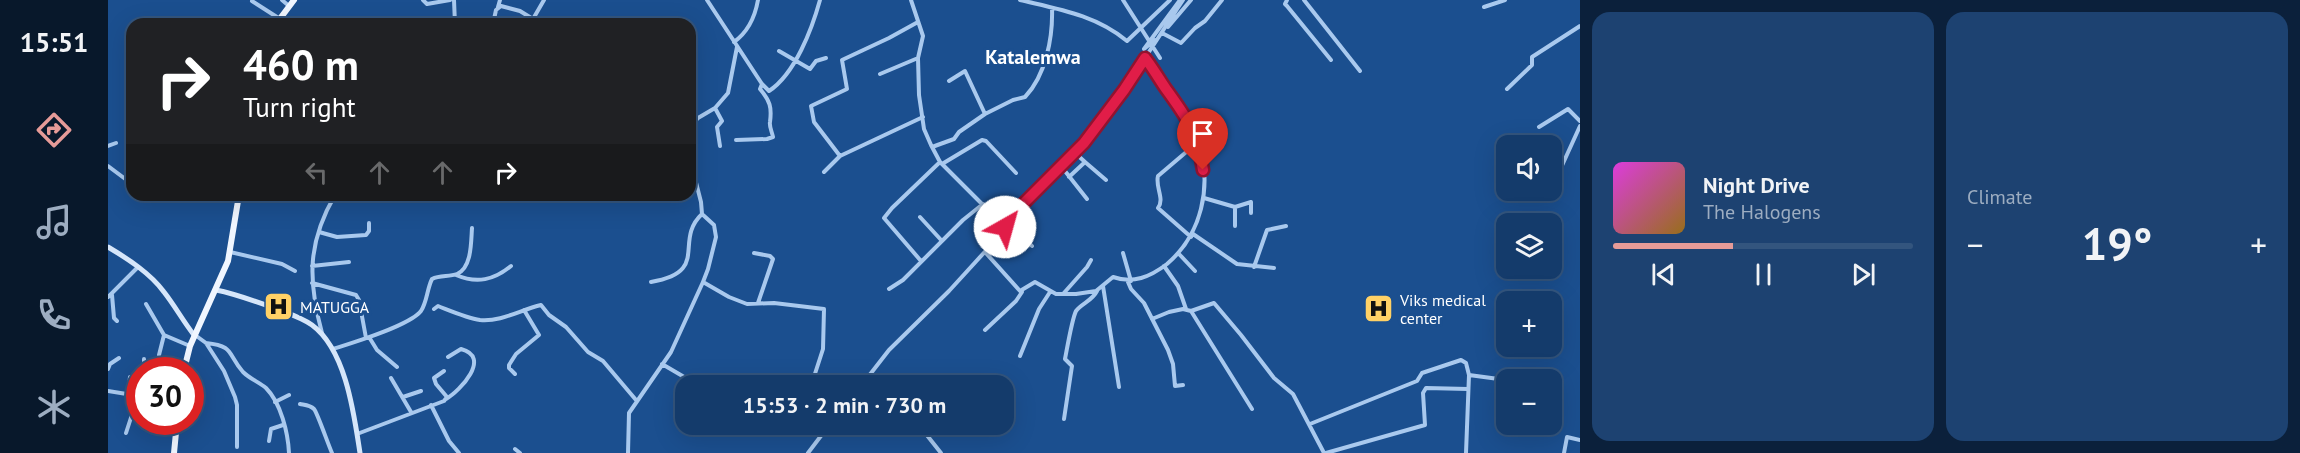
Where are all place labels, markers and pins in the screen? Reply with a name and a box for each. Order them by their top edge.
pin [1177,108,1228,170]
place label: Viks medical center [1399,290,1486,328]
hospital icon: MATUGGA [263,291,295,323]
hospital icon: Viks medical center [1363,293,1395,325]
place label: MATUGGA [300,297,370,317]

